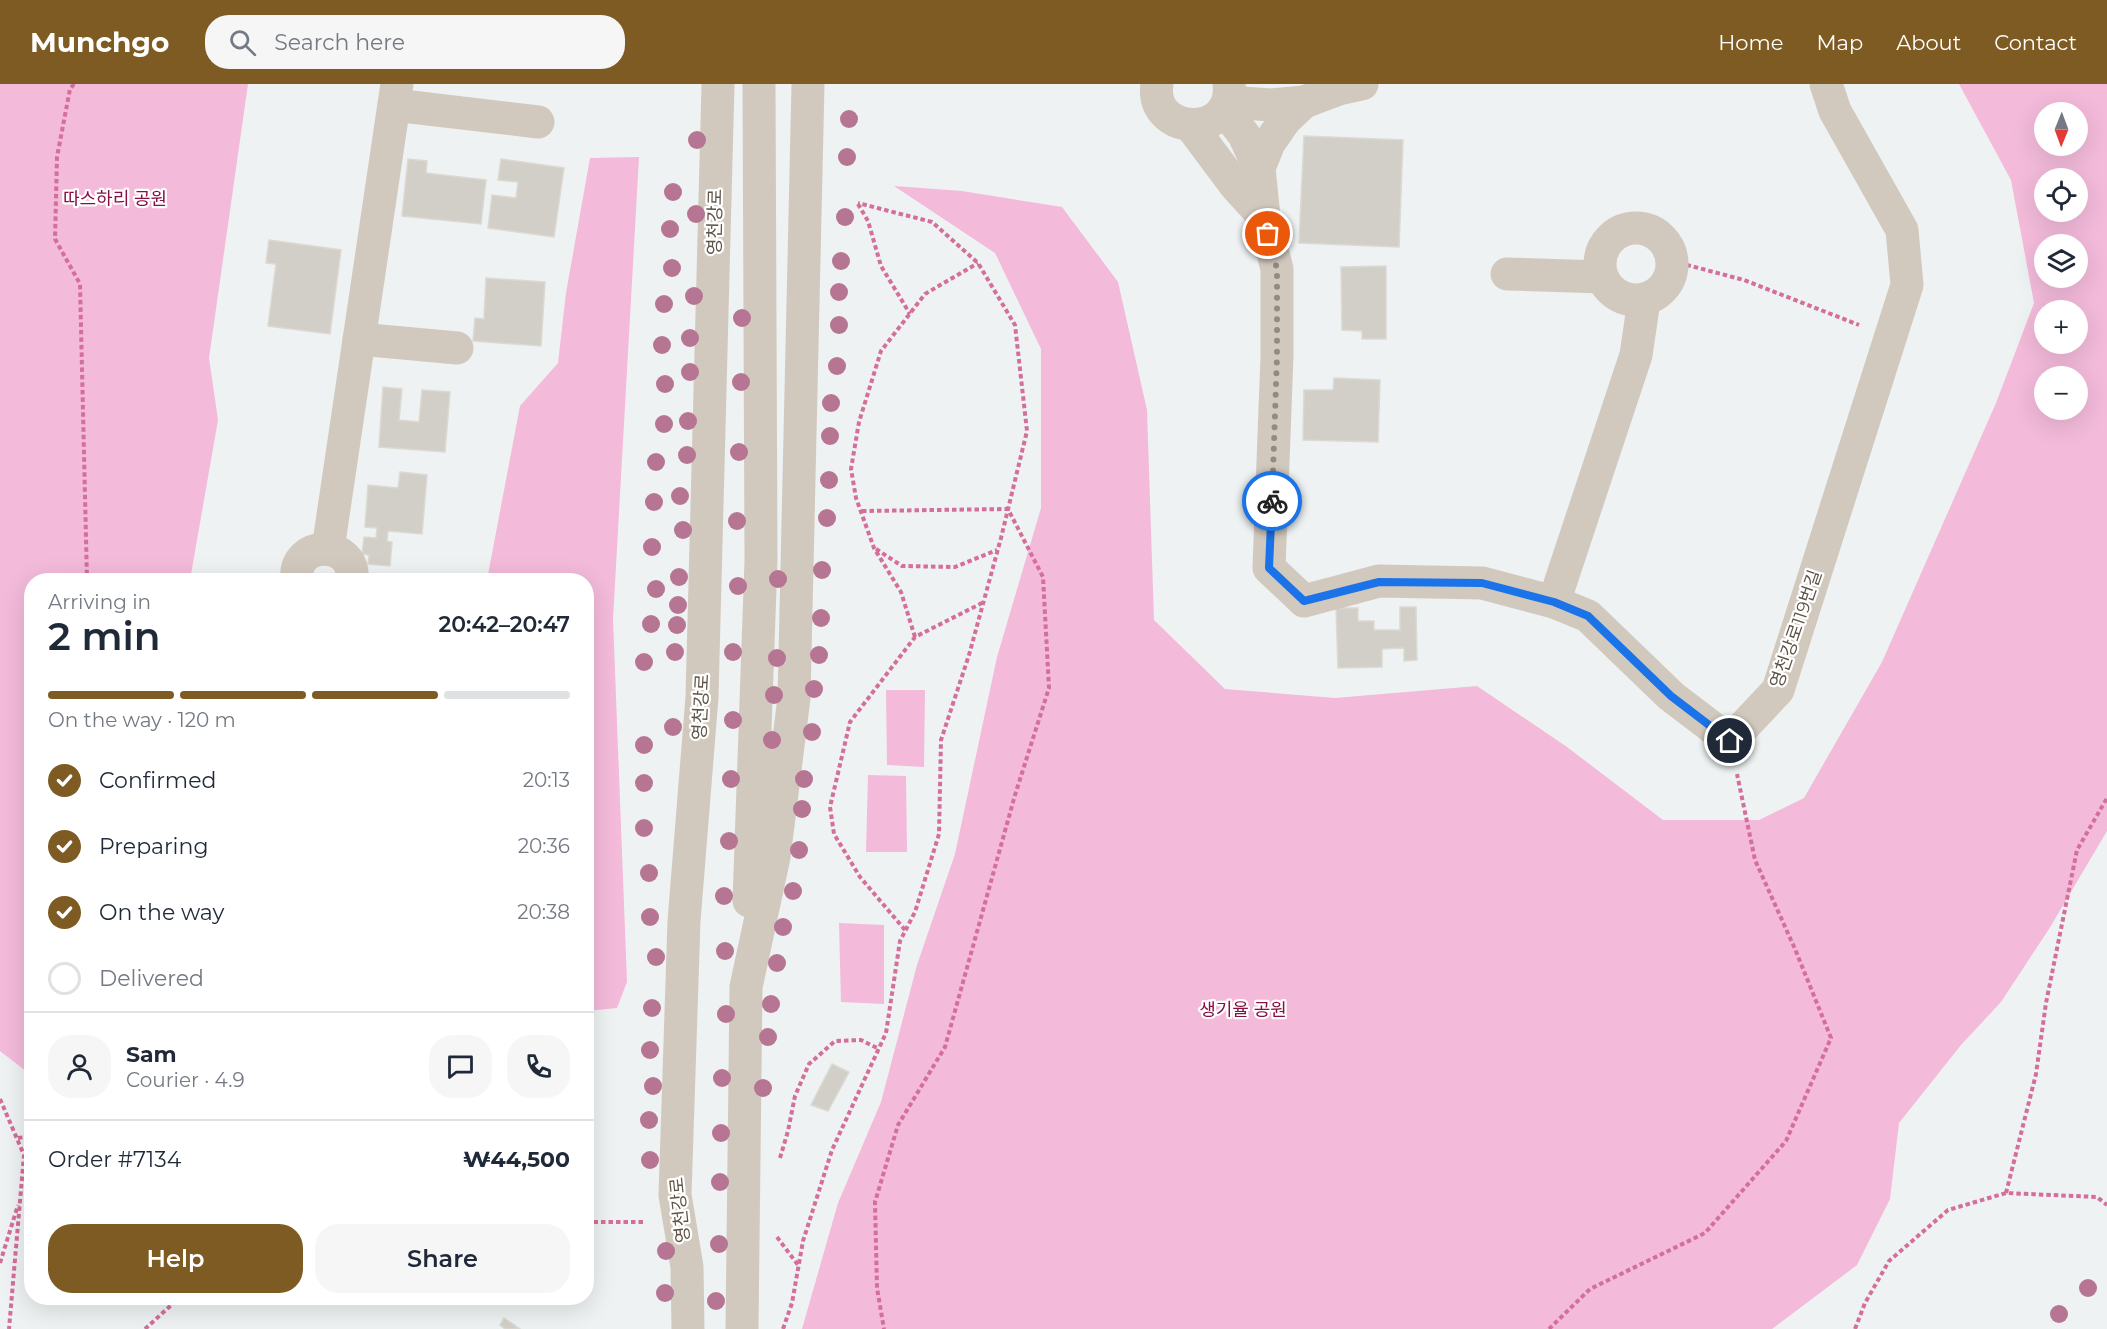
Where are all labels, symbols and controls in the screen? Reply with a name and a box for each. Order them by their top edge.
search box [205,15,625,69]
text: Munchgo [30,25,169,59]
icon: search [226,26,259,59]
text: Search here [274,29,405,56]
text: Home [1718,30,1783,55]
text: Map [1816,30,1863,55]
text: About [1896,30,1961,55]
text: Contact [1994,30,2077,55]
north arrow [2034,102,2088,156]
map controls [2034,102,2088,420]
button: locate [2034,168,2088,222]
park label: 따스하리 공원 [63,188,167,210]
street label: 영천강로 [703,189,727,255]
pin [1242,208,1293,259]
icon: bag [1251,217,1284,250]
button: layers [2034,234,2088,288]
button: + [2034,300,2088,354]
button: − [2034,366,2088,420]
courier [1242,471,1302,531]
icon: bike [1256,485,1289,518]
street label: 영천강로119번길 [1766,567,1826,691]
text: Arriving in [48,590,151,614]
text: 20:42–20:47 [438,611,570,638]
text: 2 min [48,612,161,660]
street label: 영천강로 [688,673,714,741]
text: On the way · 120 m [48,708,236,732]
pin [1704,715,1755,766]
icon: home [1713,724,1746,757]
icon: check [48,764,81,797]
text: Confirmed [99,767,216,794]
text: 20:13 [523,768,570,792]
icon: check [48,830,81,863]
text: Preparing [99,833,208,860]
text: 20:36 [518,834,570,858]
icon: check [48,896,81,929]
text: On the way [99,899,224,926]
text: 20:38 [517,900,570,924]
text: Delivered [99,965,204,992]
park label: 생기율 공원 [1199,999,1287,1021]
button: person [48,1035,111,1098]
button: chat [429,1035,492,1098]
button: phone [507,1035,570,1098]
text: Sam [126,1041,177,1068]
text: Courier · 4.9 [126,1068,245,1092]
text: Order #7134 [48,1146,181,1173]
text: ₩44,500 [463,1146,570,1173]
street label: 영천강로 [666,1176,694,1244]
button: Help [48,1224,303,1293]
button: Share [315,1224,570,1293]

